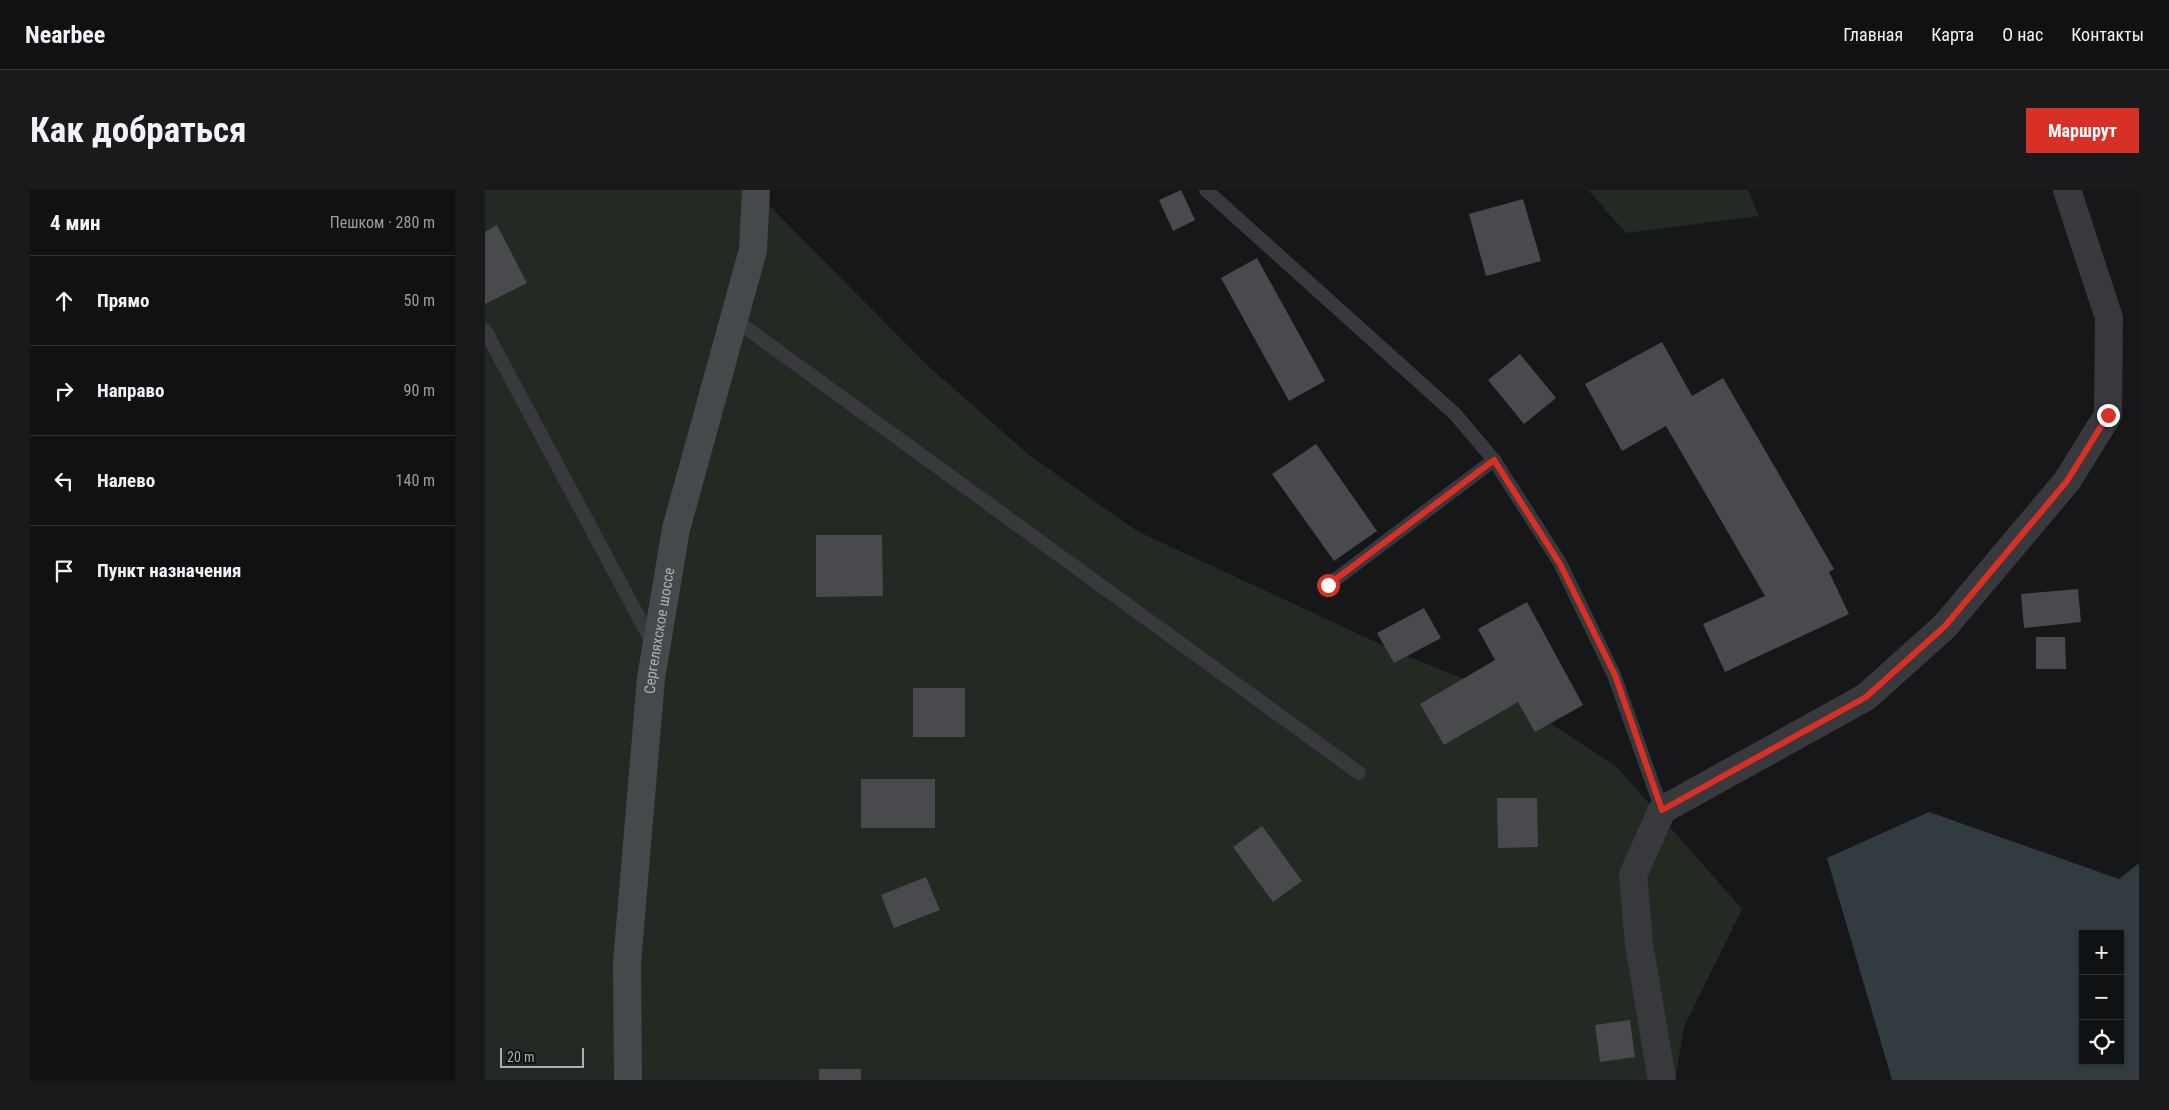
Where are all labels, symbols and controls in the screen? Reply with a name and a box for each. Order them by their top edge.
text: Nearbee [25,21,105,49]
text: Главная [1843,24,1903,45]
text: Карта [1931,24,1974,45]
text: О нас [2002,24,2043,45]
text: Контакты [2071,24,2144,45]
button: Маршрут [2026,108,2139,153]
text: Как добраться [30,110,246,151]
text: 4 мин [50,211,100,235]
text: Пешком · 280 m [330,213,435,232]
icon: ahead [50,287,78,315]
text: Прямо [97,289,150,312]
text: 50 m [403,291,435,310]
icon: right [50,377,78,405]
text: Направо [97,379,164,402]
text: 90 m [403,381,435,400]
route end [2097,404,2120,427]
icon: left [50,467,78,495]
text: Налево [97,469,155,492]
text: 140 m [396,471,435,490]
icon: arrive [50,557,78,585]
text: Пункт назначения [97,559,241,582]
street label: Сергеляхское шоссе [641,566,678,695]
route start [1317,574,1340,597]
map controls [2079,930,2124,1065]
button: + [2079,930,2124,975]
button: − [2079,975,2124,1020]
button: locate [2079,1020,2124,1065]
scale bar [500,1045,584,1068]
text: 20 m [507,1049,535,1065]

